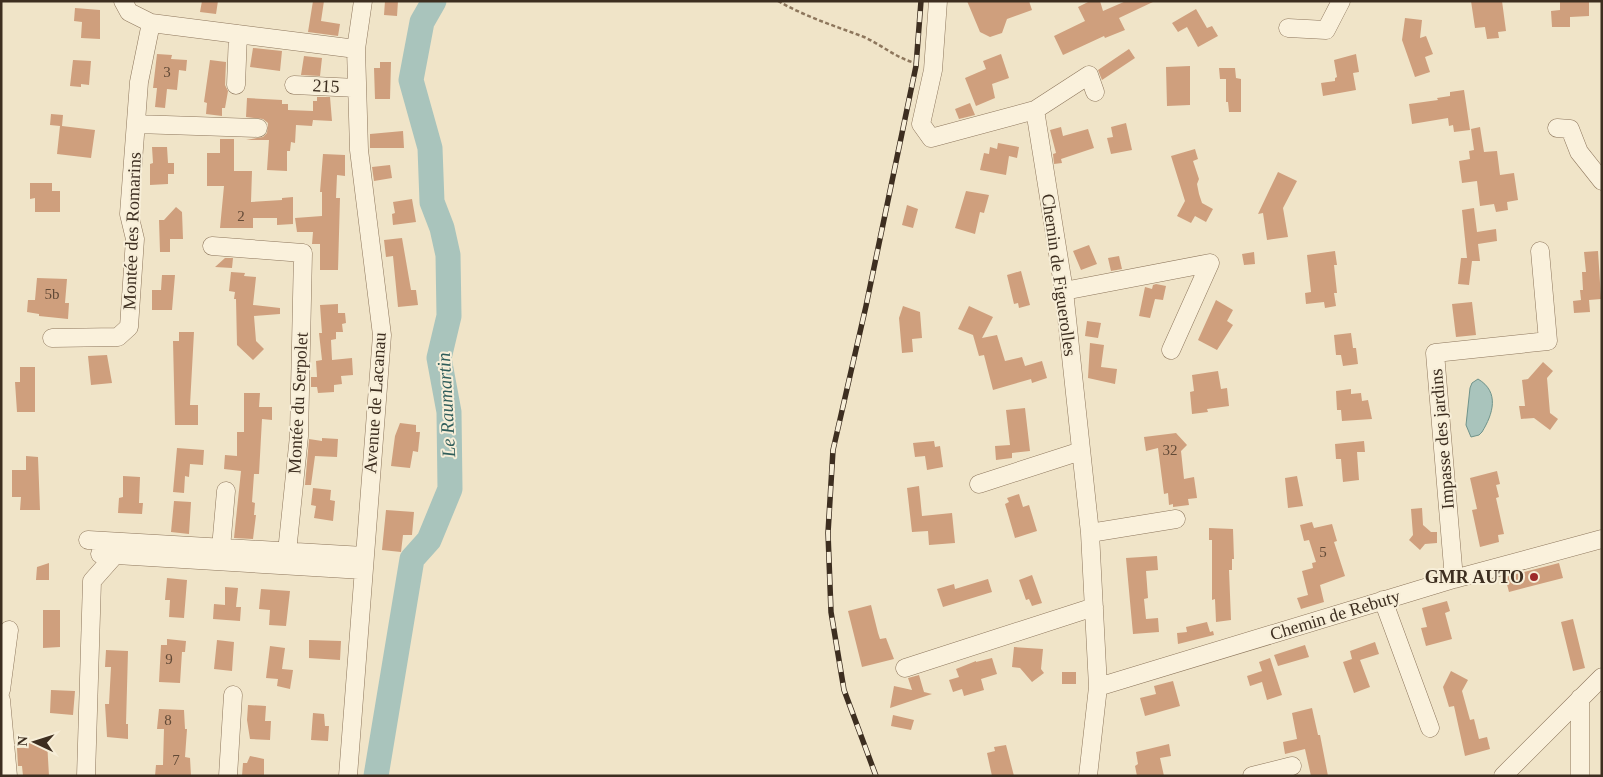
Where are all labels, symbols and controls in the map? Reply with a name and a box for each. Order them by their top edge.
house number: 3 [163,64,171,80]
street label: 215 [312,75,340,97]
street label: Montée des Romarins [119,152,145,310]
street label: Chemin de Figuerolles [1038,192,1080,358]
house number: 2 [237,208,245,224]
house number: 5b [45,286,60,302]
street label: Montée du Serpolet [284,332,312,474]
street label: Avenue de Lacanau [360,332,390,474]
water label: Le Raumartin [433,352,459,459]
street label: Impasse des jardins [1426,368,1458,510]
house number: 32 [1163,442,1178,458]
house number: 5 [1319,544,1327,560]
place label: GMR AUTO [1425,567,1524,587]
marker: GMR AUTO [1528,571,1540,583]
street label: Chemin de Rebuty [1268,586,1402,644]
house number: 9 [165,651,173,667]
house number: 8 [164,712,172,728]
north arrow [10,717,60,767]
text: N [15,736,30,747]
house number: 7 [172,752,180,768]

